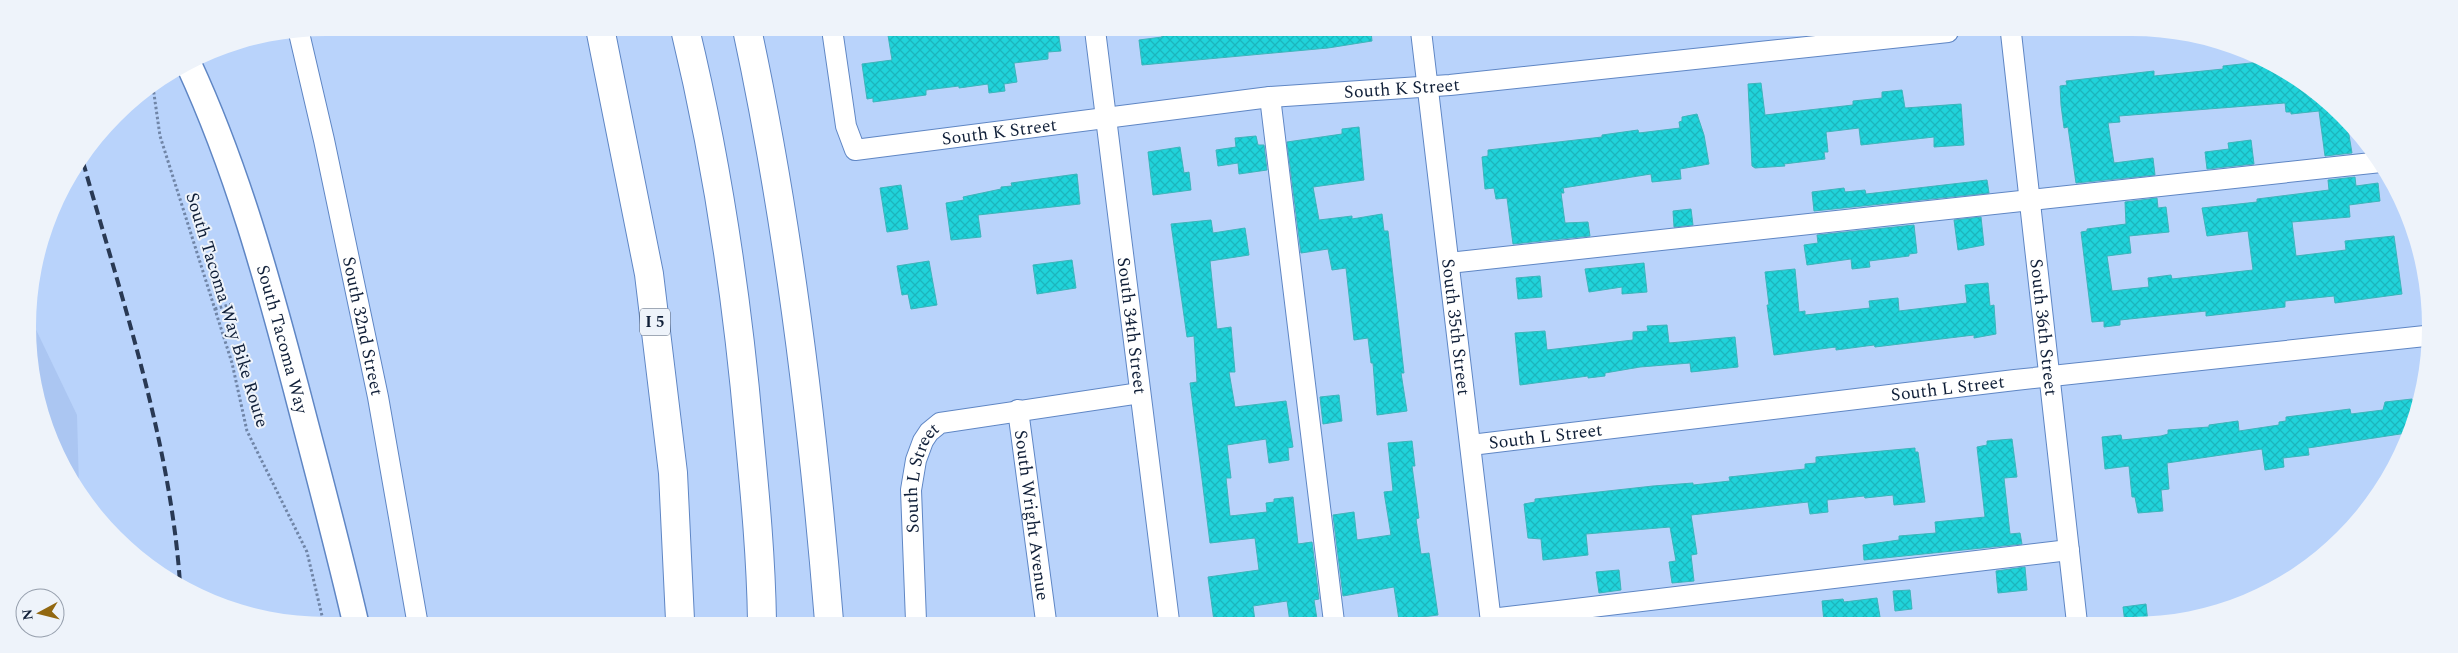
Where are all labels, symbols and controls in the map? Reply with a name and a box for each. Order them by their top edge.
street label: South K Street [1343,71,1461,106]
street label: South K Street [940,111,1058,152]
street label: South Tacoma Way Bike Route [178,189,276,431]
street label: South 32nd Street [335,254,391,398]
street label: South 34th Street [1110,256,1154,396]
street label: South 35th Street [1435,257,1478,397]
street label: South 36th Street [2023,257,2065,397]
street label: South Tacoma Way [249,262,316,418]
road number: I 5 [640,308,670,336]
street label: South L Street [1889,368,2006,408]
street label: South L Street [897,415,945,534]
street label: South L Street [1487,416,1604,456]
street label: South Wright Avenue [1007,428,1057,602]
north arrow [15,588,65,638]
text: N [16,608,39,621]

